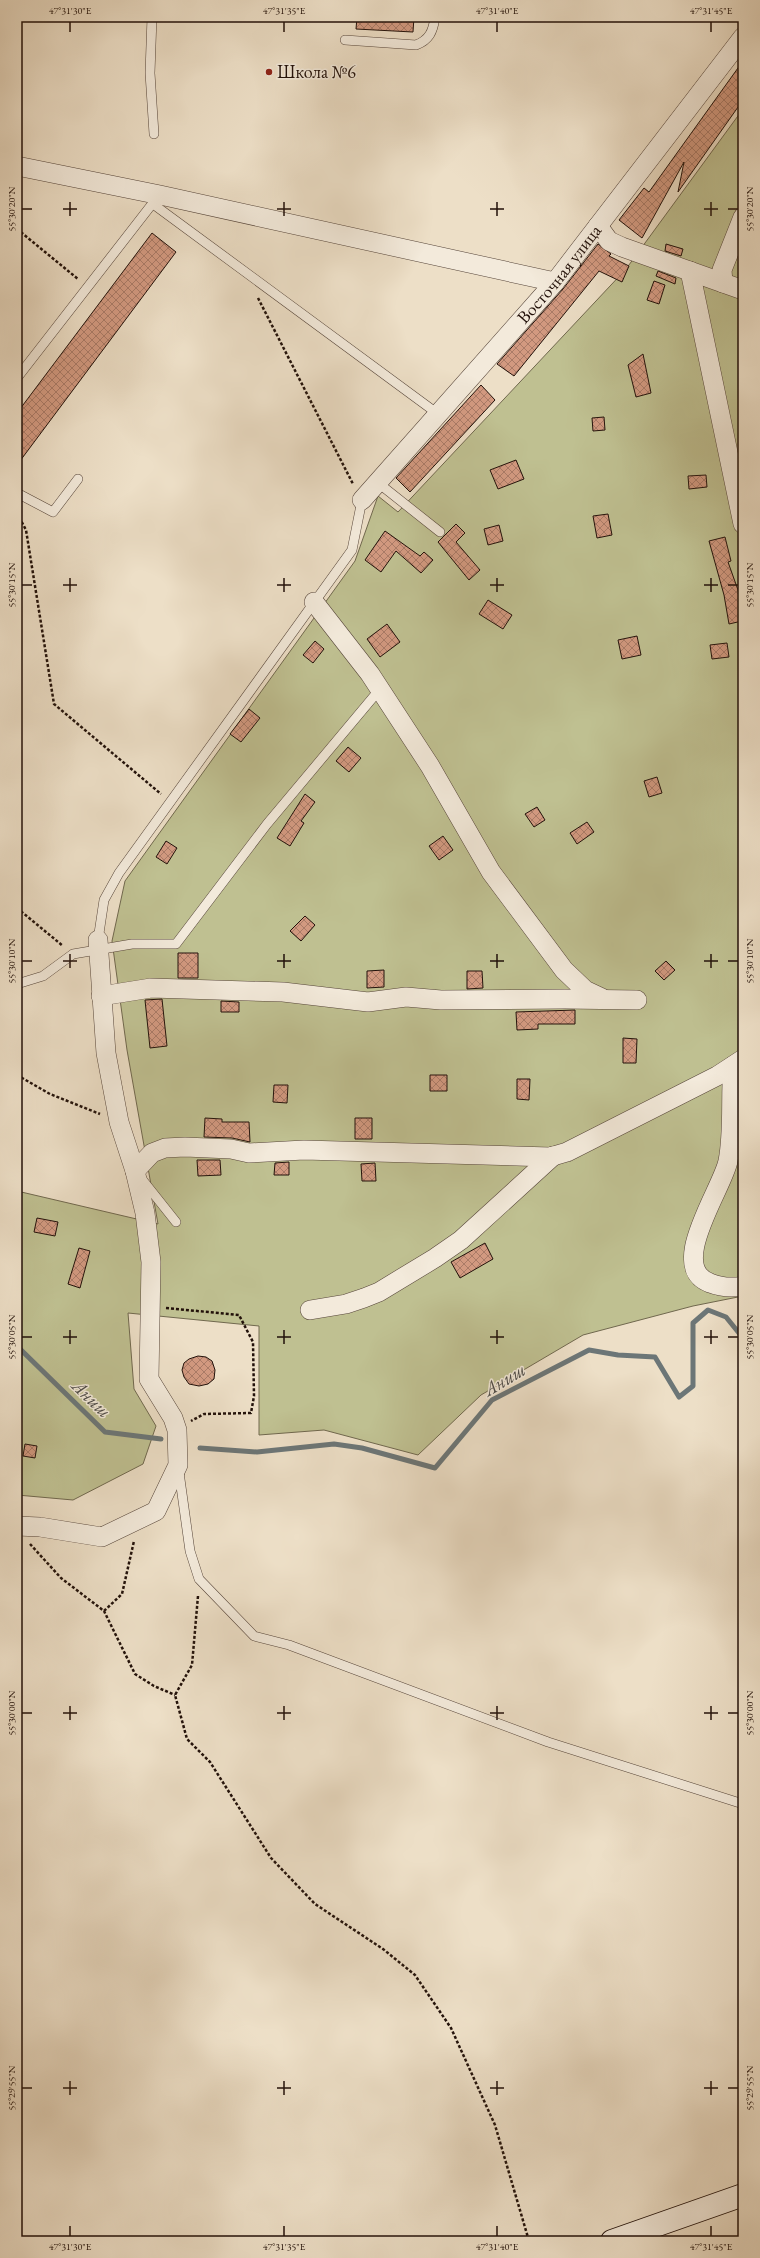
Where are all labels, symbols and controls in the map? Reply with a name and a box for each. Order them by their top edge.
text: 47°31'30"E [49,4,92,17]
text: 47°31'35"E [263,4,306,17]
text: 47°31'40"E [476,4,519,17]
text: 47°31'45"E [690,4,733,17]
place label: Школа №6 [277,60,356,83]
marker: Школа №6 [264,67,274,77]
text: 55°30'20"N [5,186,18,231]
text: 55°30'20"N [743,186,756,231]
street label: Восточная улица [512,219,607,328]
text: 55°30'15"N [5,562,18,607]
text: 55°30'15"N [743,562,756,607]
text: 55°30'10"N [5,938,18,983]
text: 55°30'10"N [743,938,756,983]
text: 55°30'05"N [5,1314,18,1359]
text: 55°30'05"N [743,1314,756,1359]
water label: Аниш [477,1357,530,1403]
water label: Аниш [65,1372,117,1423]
text: 55°30'00"N [5,1690,18,1735]
text: 55°30'00"N [743,1690,756,1735]
text: 55°29'55"N [5,2065,18,2110]
text: 55°29'55"N [743,2065,756,2110]
text: 47°31'30"E [49,2240,92,2253]
text: 47°31'35"E [263,2240,306,2253]
text: 47°31'40"E [476,2240,519,2253]
text: 47°31'45"E [690,2240,733,2253]

